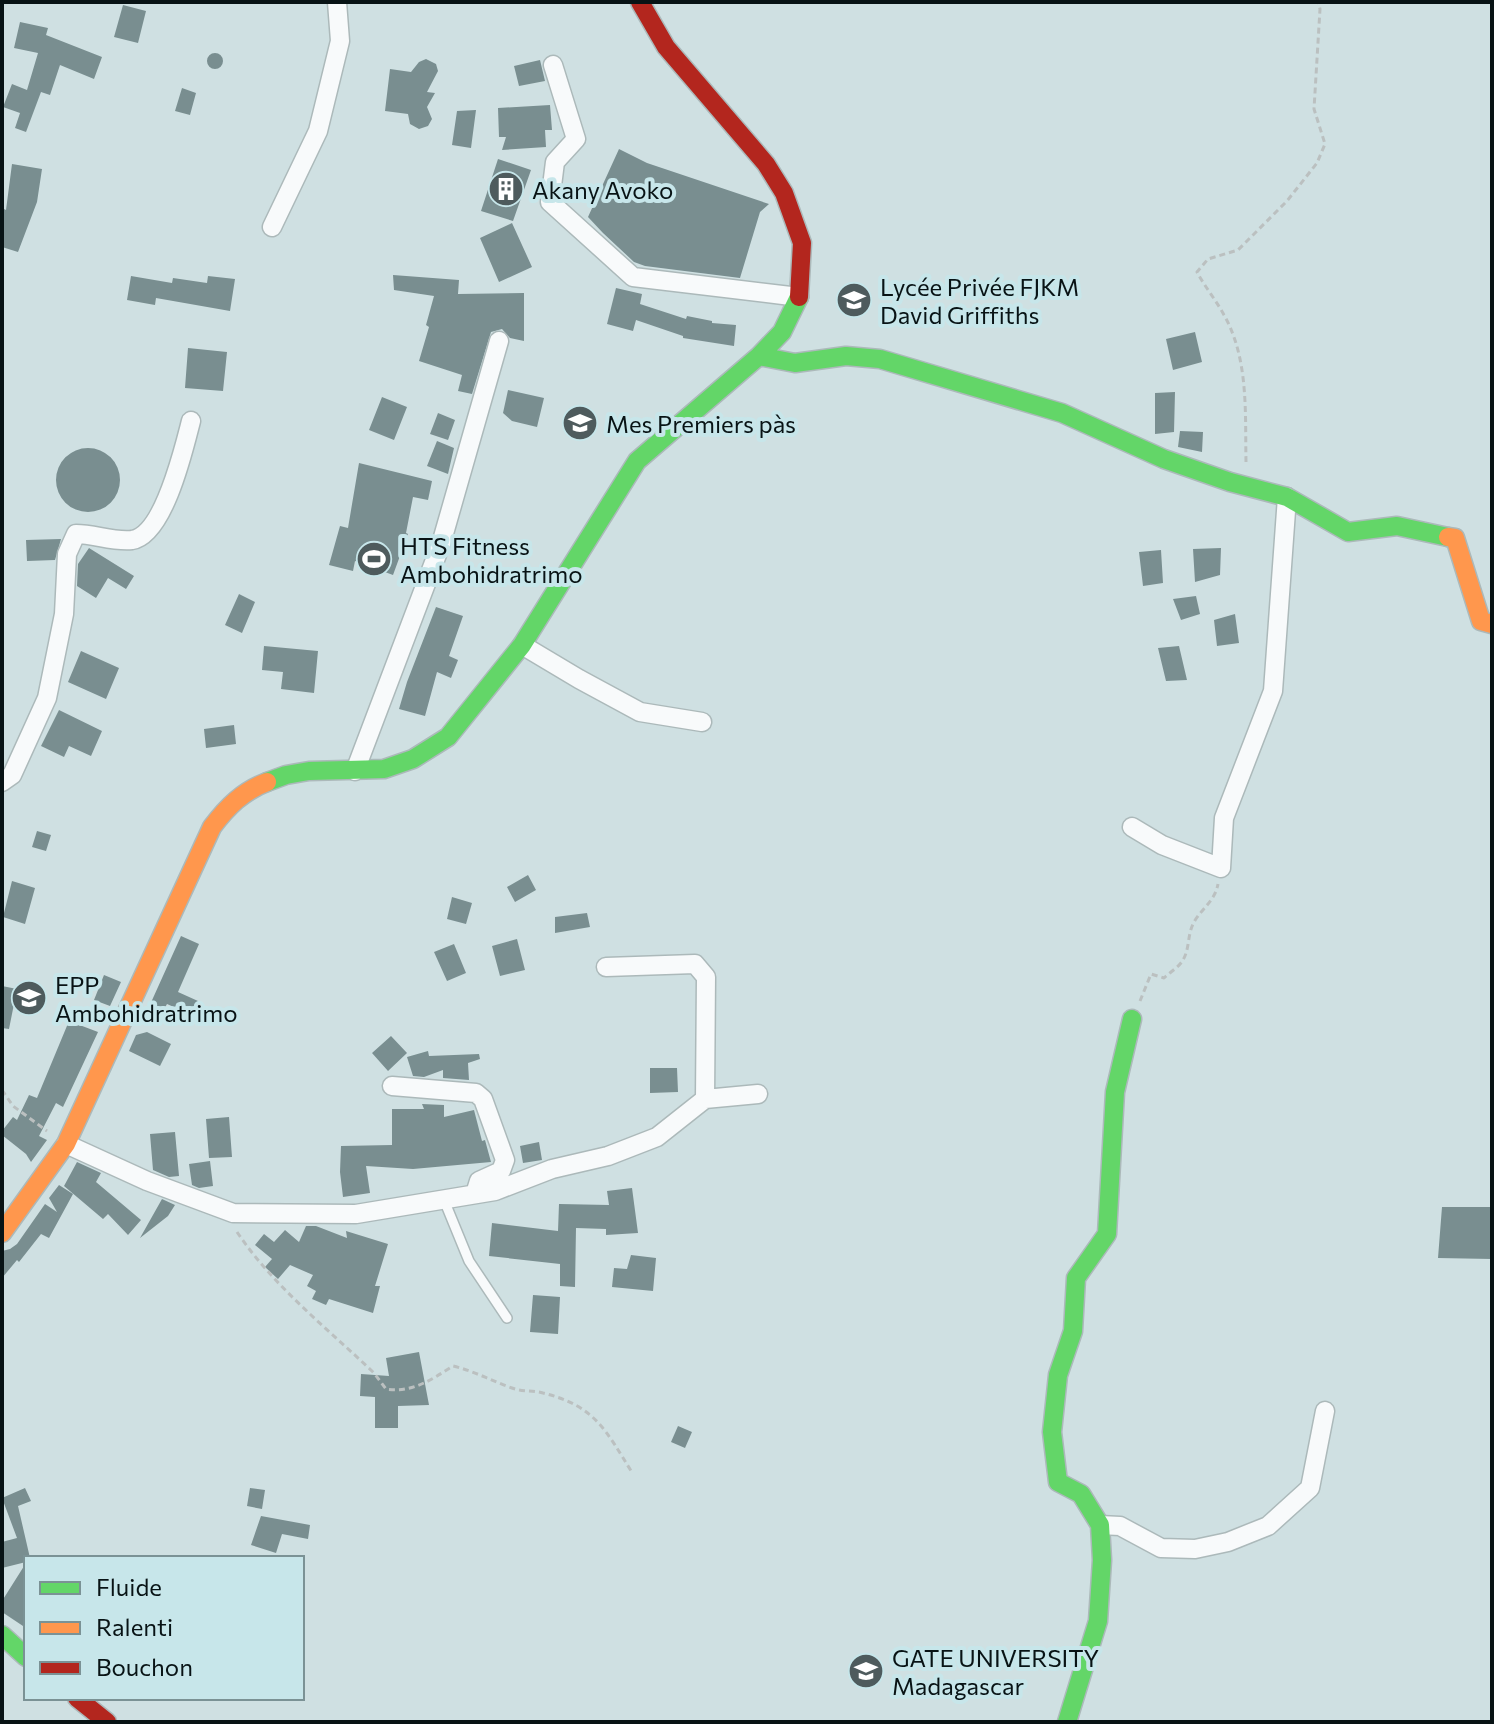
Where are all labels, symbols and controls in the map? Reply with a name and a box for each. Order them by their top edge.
building icon: Akany Avoko [487,170,525,208]
place label: Akany Avoko [532,175,673,204]
place label: Lycée Privée FJKM David Griffiths [880,272,1079,329]
school or university icon: Lycée Privée FJKM David Griffiths [835,281,873,319]
school or university icon: Mes Premiers pàs [561,404,599,442]
place label: Mes Premiers pàs [606,409,796,438]
place label: HTS Fitness Ambohidratrimo [400,531,583,588]
sports icon: HTS Fitness Ambohidratrimo [355,540,393,578]
place label: EPP Ambohidratrimo [55,970,238,1027]
school or university icon: EPP Ambohidratrimo [10,979,48,1017]
legend [24,1556,304,1700]
text: Fluide [96,1572,162,1601]
text: Ralenti [96,1612,173,1641]
place label: GATE UNIVERSITY Madagascar [892,1643,1100,1700]
text: Bouchon [96,1652,193,1681]
school or university icon: GATE UNIVERSITY Madagascar [847,1652,885,1690]

